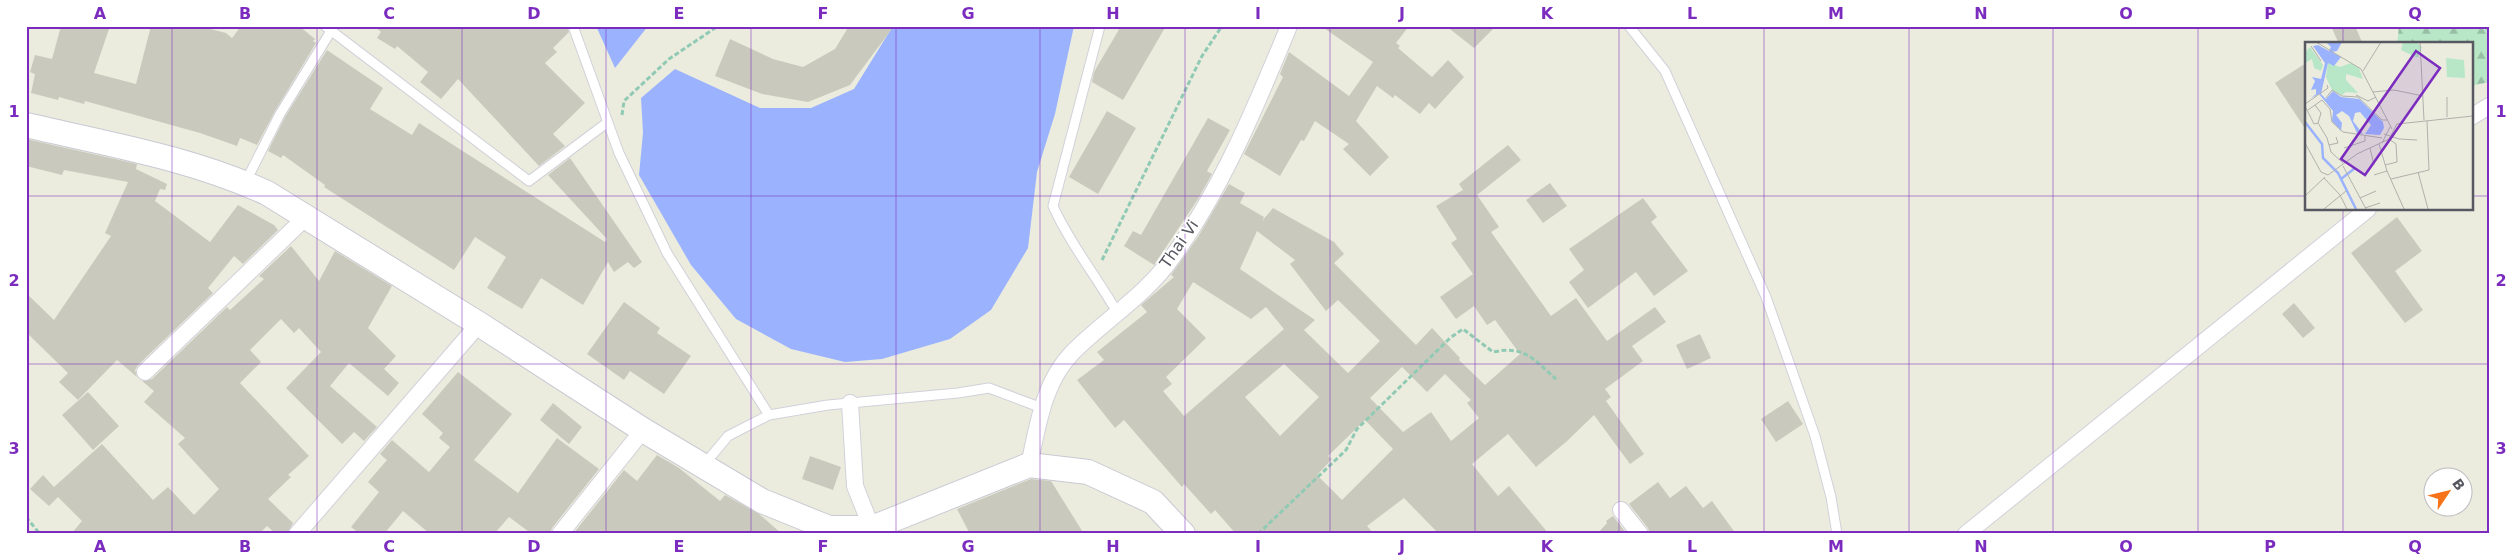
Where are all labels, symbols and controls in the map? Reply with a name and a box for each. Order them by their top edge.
text: A [94,4,107,23]
text: B [239,4,251,23]
text: C [383,4,395,23]
text: D [527,4,541,23]
text: E [674,4,684,23]
text: F [818,4,828,23]
text: G [961,4,975,23]
text: H [1106,4,1120,23]
text: I [1255,4,1261,23]
text: J [1398,4,1405,23]
text: K [1541,4,1554,23]
text: L [1687,4,1697,23]
text: M [1828,4,1844,23]
text: N [1974,4,1988,23]
text: O [2119,4,2133,23]
text: P [2264,4,2276,23]
text: Q [2408,4,2422,23]
inset map [2305,42,2472,210]
text: 1 [8,102,20,121]
text: 1 [2495,102,2507,121]
street label: Thai Vi [1155,216,1202,273]
text: 2 [8,271,20,290]
text: 2 [2495,271,2507,290]
text: 3 [8,439,20,458]
text: 3 [2495,439,2507,458]
north arrow [2422,468,2472,518]
text: B [2449,476,2468,494]
text: A [94,537,107,556]
text: B [239,537,251,556]
text: C [383,537,395,556]
text: D [527,537,541,556]
text: E [674,537,684,556]
text: F [818,537,828,556]
text: G [961,537,975,556]
text: H [1106,537,1120,556]
text: I [1255,537,1261,556]
text: J [1398,537,1405,556]
text: K [1541,537,1554,556]
text: L [1687,537,1697,556]
text: M [1828,537,1844,556]
text: N [1974,537,1988,556]
text: O [2119,537,2133,556]
text: P [2264,537,2276,556]
text: Q [2408,537,2422,556]

